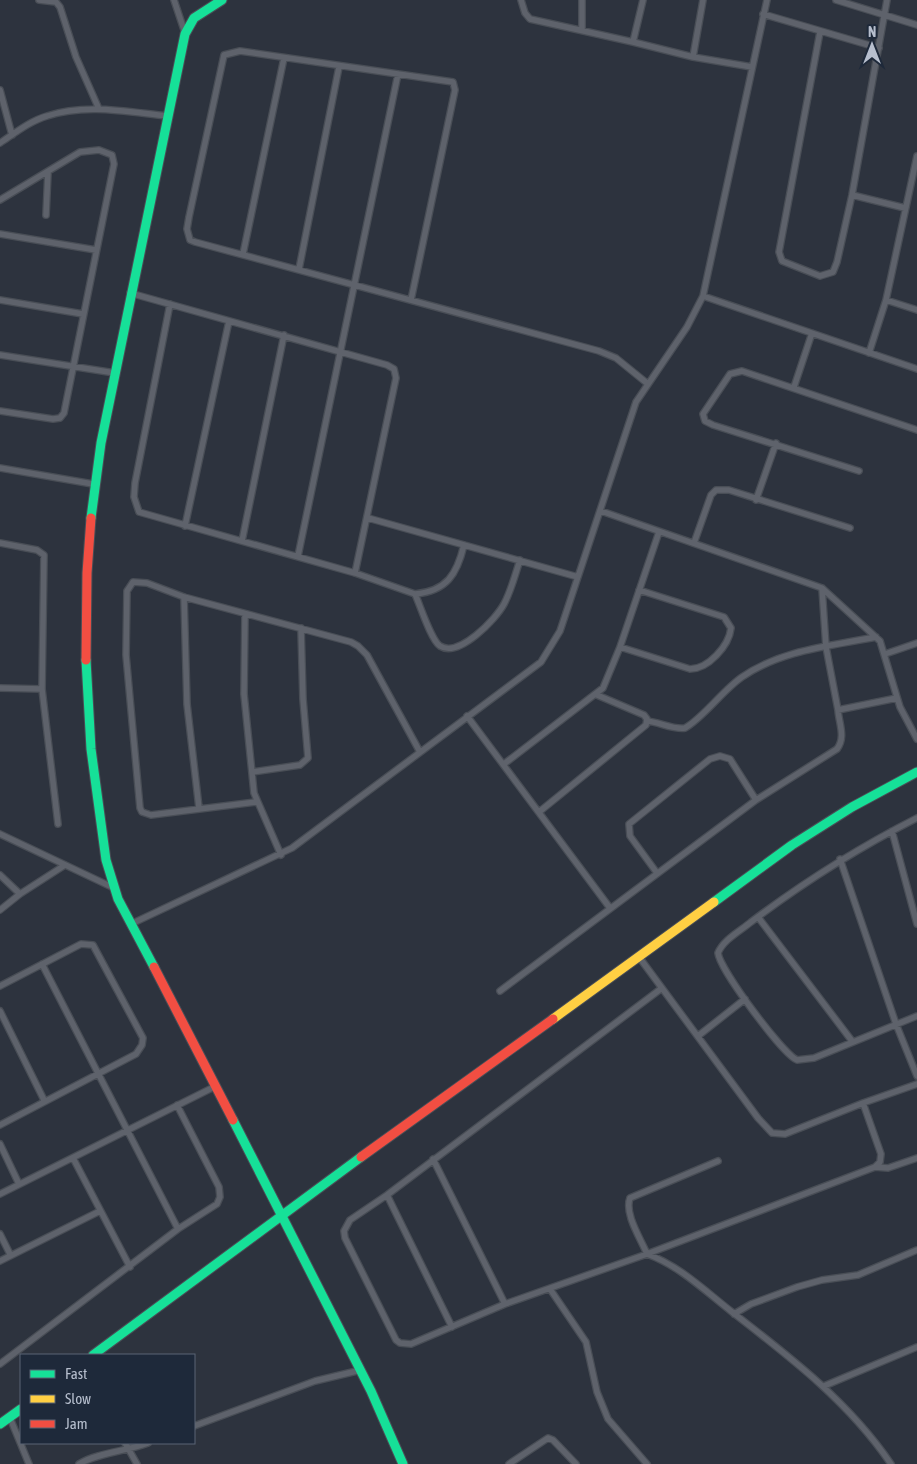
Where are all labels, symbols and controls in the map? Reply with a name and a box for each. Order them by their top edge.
north arrow [847,20,897,70]
text: N [868,24,876,40]
legend [20,1354,195,1444]
text: Fast [65,1365,87,1382]
text: Slow [65,1390,91,1407]
text: Jam [65,1415,88,1432]

